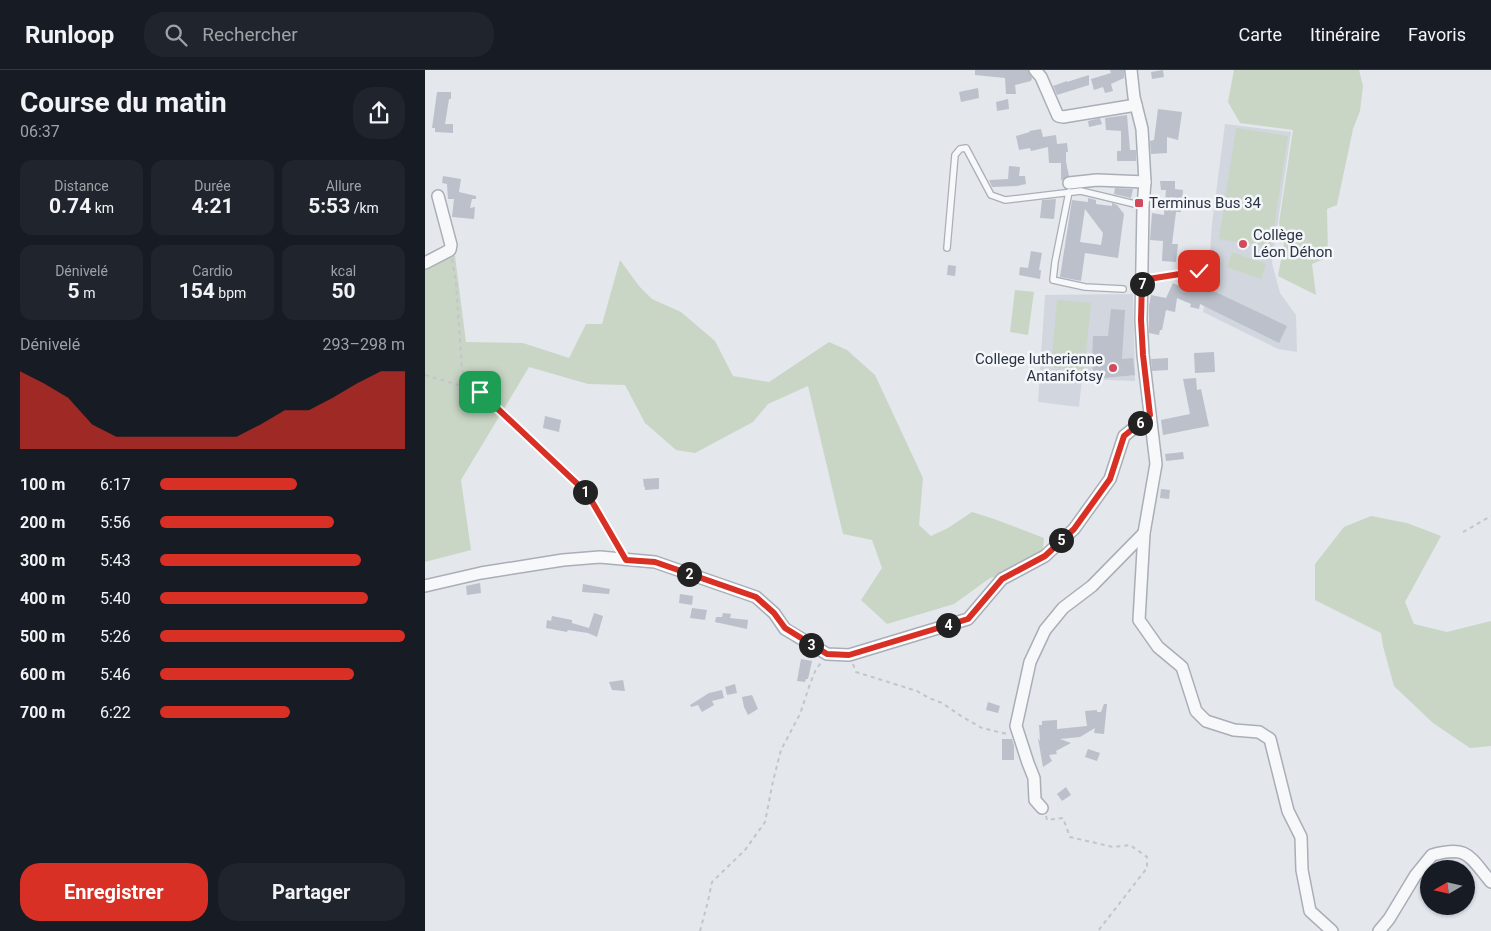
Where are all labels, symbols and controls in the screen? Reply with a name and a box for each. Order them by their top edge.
search box [144,12,494,57]
text: Runloop [25,21,114,49]
icon: search [162,21,190,49]
text: Rechercher [202,23,298,46]
text: Carte [1239,24,1282,45]
text: Itinéraire [1310,24,1380,45]
text: Favoris [1408,24,1466,45]
text: Course du matin [20,86,227,119]
button: share [353,87,405,139]
text: 06:37 [20,122,60,141]
text: Distance [54,178,109,194]
text: Durée [194,178,231,194]
text: Allure [326,178,361,194]
text: 0.74 [49,194,91,218]
text: 4:21 [191,194,234,218]
text: 5:53 [308,194,350,218]
place label: Terminus Bus 34 [1149,194,1262,212]
marker: Terminus Bus 34 [1133,197,1145,209]
text: km [91,200,114,216]
text: /km [350,200,379,216]
place label: Collège Léon Déhon [1253,226,1333,261]
marker: Collège Léon Déhon [1237,238,1249,250]
pin [1178,250,1220,292]
icon: check [1185,257,1213,285]
text: Dénivelé [55,263,108,279]
text: Cardio [192,263,233,279]
text: kcal [331,263,356,279]
pin: 7 [1129,272,1155,296]
text: 7 [1138,276,1147,292]
text: 5 [68,279,80,303]
text: 154 [179,279,215,303]
text: 50 [331,279,356,303]
text: m [80,285,95,301]
text: bpm [215,285,246,301]
text: Dénivelé [20,335,80,354]
text: 293–298 m [323,335,405,354]
place label: College lutherienne Antanifotsy [975,350,1103,385]
marker: College lutherienne Antanifotsy [1107,362,1119,374]
pin [459,371,501,413]
icon: arrive [466,378,494,406]
pin: 6 [1127,410,1153,436]
text: 6 [1136,415,1145,431]
text: 100 m [20,475,65,494]
text: 6:17 [100,475,131,494]
pin: 1 [573,480,597,504]
text: 1 [581,484,590,500]
text: 200 m [20,513,65,532]
text: 5:56 [100,513,131,532]
pin: 5 [1049,528,1073,552]
text: 5 [1057,532,1066,548]
text: 300 m [20,551,65,570]
text: 5:43 [100,551,131,570]
pin: 2 [677,562,701,586]
text: 2 [685,566,694,582]
text: 400 m [20,589,65,608]
text: 5:40 [100,589,131,608]
pin: 4 [935,612,961,638]
text: 4 [944,617,953,633]
text: 500 m [20,627,65,646]
text: 5:26 [100,627,131,646]
pin: 3 [799,632,823,658]
text: 3 [807,637,816,653]
text: 600 m [20,665,65,684]
text: 5:46 [100,665,131,684]
text: 700 m [20,703,65,722]
text: 6:22 [100,703,131,722]
north arrow [1420,860,1475,915]
map controls [1420,860,1475,915]
button: Enregistrer [20,863,208,921]
button: Partager [218,863,405,921]

